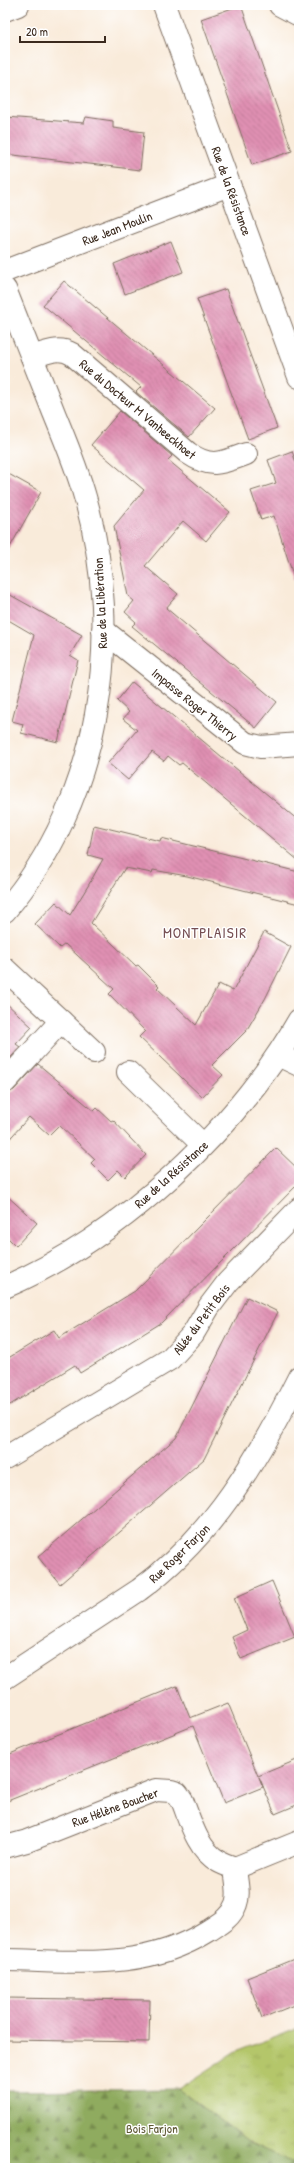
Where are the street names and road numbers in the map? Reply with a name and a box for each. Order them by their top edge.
street label: Rue de la Résistance [208,144,256,238]
street label: Rue Jean Moulin [79,206,155,250]
street label: Rue du Docteur M Vanheeckhoet [76,355,201,464]
street label: Rue de la Libération [89,557,111,649]
street label: Impasse Roger Thierry [148,664,242,745]
street label: Rue de la Résistance [130,1136,212,1212]
street label: Allée du Petit Bois [168,1280,234,1358]
street label: Rue Roger Farjon [145,1519,214,1587]
street label: Rue Hélène Boucher [69,1783,161,1831]

